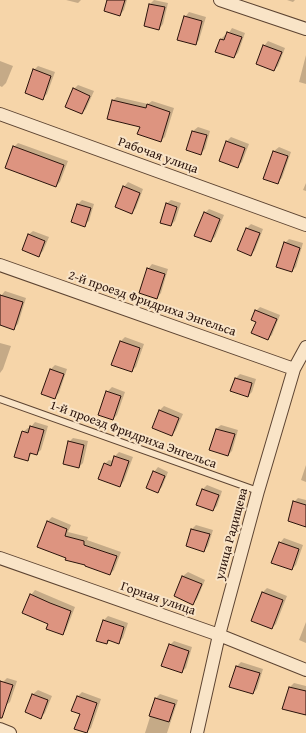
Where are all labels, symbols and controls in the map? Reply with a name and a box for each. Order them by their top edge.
street label: Рабочая улица [116,134,200,178]
street label: 2-й проезд Фридриха Энгельса [66,268,238,340]
street label: 1-й проезд Фридриха Энгельса [47,397,219,473]
street label: улица Радищева [212,486,252,582]
street label: Горная улица [118,579,198,619]

